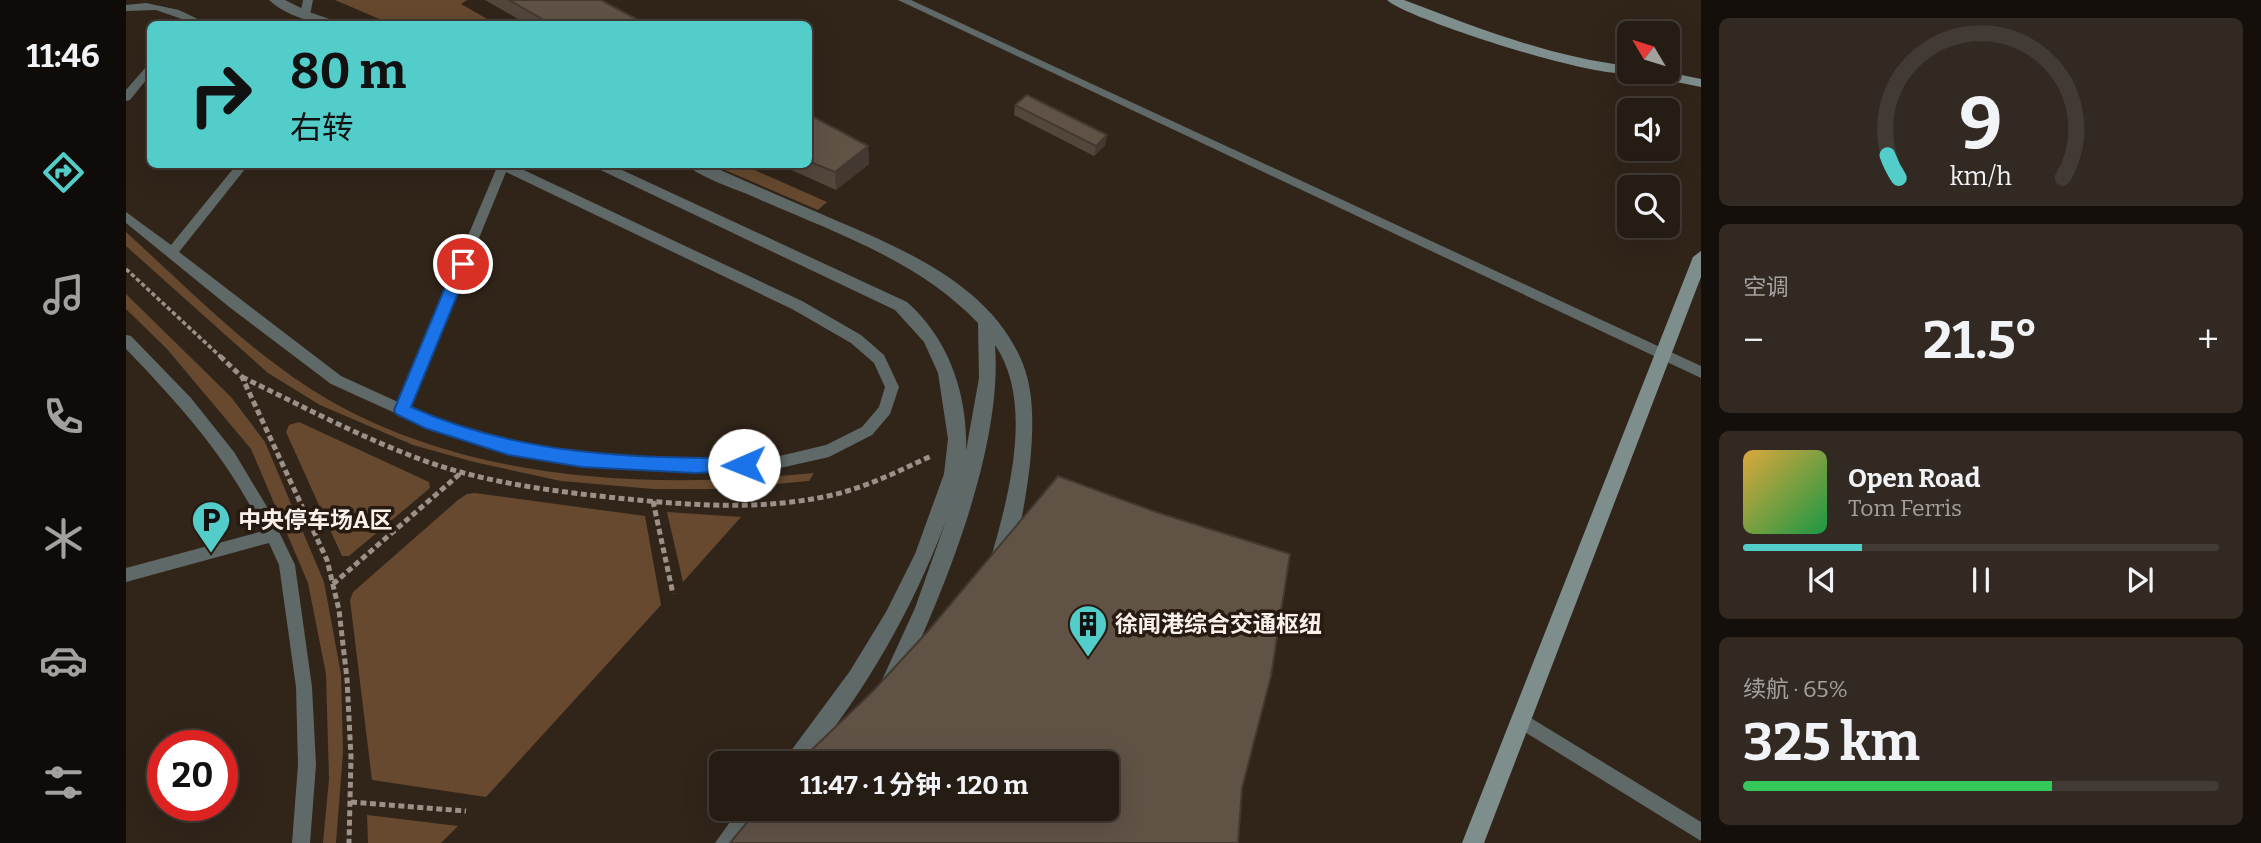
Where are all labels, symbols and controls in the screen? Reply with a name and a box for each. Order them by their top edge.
north arrow [1617,21,1680,84]
map controls [1617,21,1680,238]
text: 11:46 [26,37,100,75]
text: 80 m [290,42,406,101]
icon: right [175,49,266,140]
text: 9 [1959,81,2003,168]
button: sound [1617,98,1680,161]
text: 右转 [290,109,354,147]
icon: directions [39,148,88,197]
text: km/h [1950,162,2012,192]
button: search [1617,175,1680,238]
pin [433,234,493,294]
icon: arrive [444,245,482,283]
icon: music [39,270,88,319]
text: 空调 [1743,273,1789,301]
text: 21.5° [1923,309,2038,372]
text: − [1743,317,1764,363]
text: + [2197,317,2219,363]
icon: phone [39,392,88,441]
position arrow [707,428,781,502]
text: Open Road [1848,463,1980,494]
text: Tom Ferris [1848,494,1962,522]
parking icon: 中央停车场A区 [190,499,232,554]
place label: 中央停车场A区 [238,506,392,534]
icon: climate [39,514,88,563]
icon: previous [1803,561,1841,599]
icon: pause [1962,561,2000,599]
icon: next [2121,561,2159,599]
building icon: 徐闻港综合交通枢纽 [1067,603,1109,658]
place label: 徐闻港综合交通枢纽 [1115,610,1322,638]
icon: car [39,636,88,685]
text: 续航 · 65% [1743,675,1848,703]
text: 325 km [1743,711,1920,774]
speed limit sign: 20 [147,730,238,821]
icon: filters [39,758,88,807]
text: 11:47 · 1 分钟 · 120 m [800,770,1028,801]

